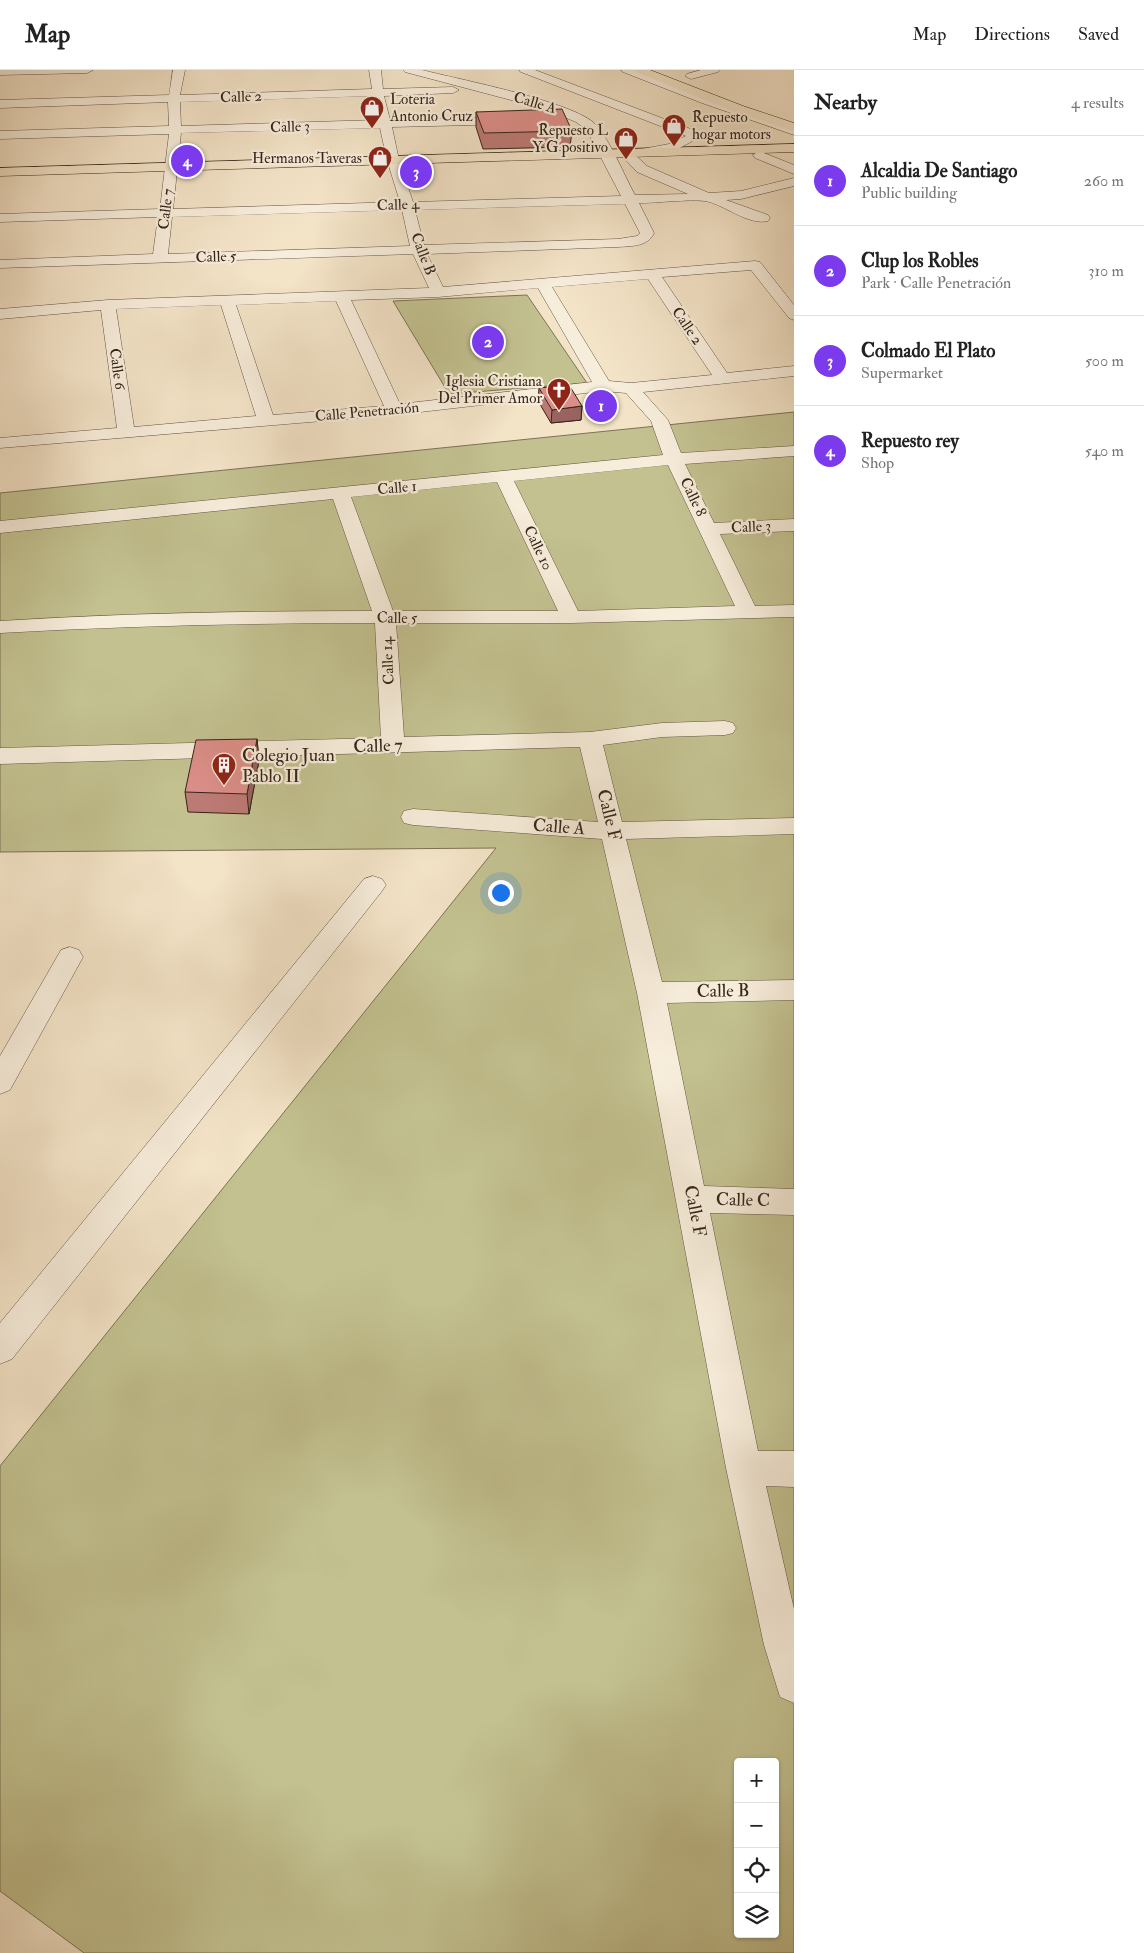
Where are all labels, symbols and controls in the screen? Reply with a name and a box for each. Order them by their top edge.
text: Map [25,19,70,50]
text: Map [913,23,946,46]
text: Directions [974,23,1050,46]
text: Saved [1078,23,1119,46]
street label: Calle 2 [220,87,263,107]
street label: Calle A [511,88,559,118]
text: Nearby [814,89,877,116]
place label: Loteria Antonio Cruz [389,90,473,126]
text: 4 results [1071,93,1124,113]
shop icon: Loteria Antonio Cruz [359,95,385,129]
place label: Repuesto hogar motors [692,108,771,144]
shop icon: Repuesto hogar motors [661,113,687,147]
street label: Calle 3 [270,117,310,137]
place label: Repuesto L Y G positivo [533,121,608,158]
shop icon: Repuesto L Y G positivo [613,126,639,160]
pin: 4 [171,142,203,180]
shop icon: Hermanos Taveras [367,145,393,179]
place label: Hermanos Taveras [252,149,362,168]
pin: 3 [400,153,432,191]
text: Alcaldia De Santiago [861,159,1017,183]
text: 1 [827,171,833,191]
text: 260 m [1084,171,1124,191]
text: Public building [861,183,957,203]
street label: Calle 7 [154,187,178,231]
street label: Calle 4 [377,195,420,215]
street label: Calle B [406,230,440,278]
street label: Calle 5 [195,247,237,267]
text: Clup los Robles [861,249,979,273]
text: 2 [826,261,834,281]
text: 310 m [1088,261,1124,281]
text: Park · Calle Penetración [861,273,1011,293]
street label: Calle 2 [667,303,707,349]
pin: 2 [472,323,504,361]
text: Colmado El Plato [861,339,995,363]
street label: Calle 6 [105,347,130,392]
text: 3 [827,351,833,371]
text: 500 m [1085,351,1124,371]
text: Supermarket [861,363,943,383]
place label: Iglesia Cristiana Del Primer Amor [438,372,543,408]
church icon: Iglesia Cristiana Del Primer Amor [546,377,572,411]
pin: 1 [585,387,617,425]
street label: Calle Penetración [314,398,420,426]
text: Repuesto rey [861,429,959,453]
text: 4 [826,441,834,461]
text: 540 m [1085,441,1124,461]
text: Shop [861,453,894,473]
street label: Calle 8 [675,474,711,520]
street label: Calle 1 [376,477,418,499]
street label: Calle 3 [731,516,771,538]
street label: Calle 10 [519,523,557,573]
street label: Calle 5 [377,609,418,628]
street label: Calle 14 [377,636,399,685]
street label: Calle 7 [353,734,403,758]
place label: Colegio Juan Pablo II [242,744,335,788]
building icon: Colegio Juan Pablo II [211,752,237,786]
street label: Calle F [592,787,626,843]
street label: Calle A [532,814,587,840]
your location [488,880,514,906]
street label: Calle B [696,979,750,1003]
street label: Calle F [679,1183,711,1239]
street label: Calle C [716,1188,770,1212]
map controls [734,1758,779,1938]
button: + [734,1758,779,1803]
button: − [734,1803,779,1848]
button: locate [734,1848,779,1893]
button: layers [734,1893,779,1938]

